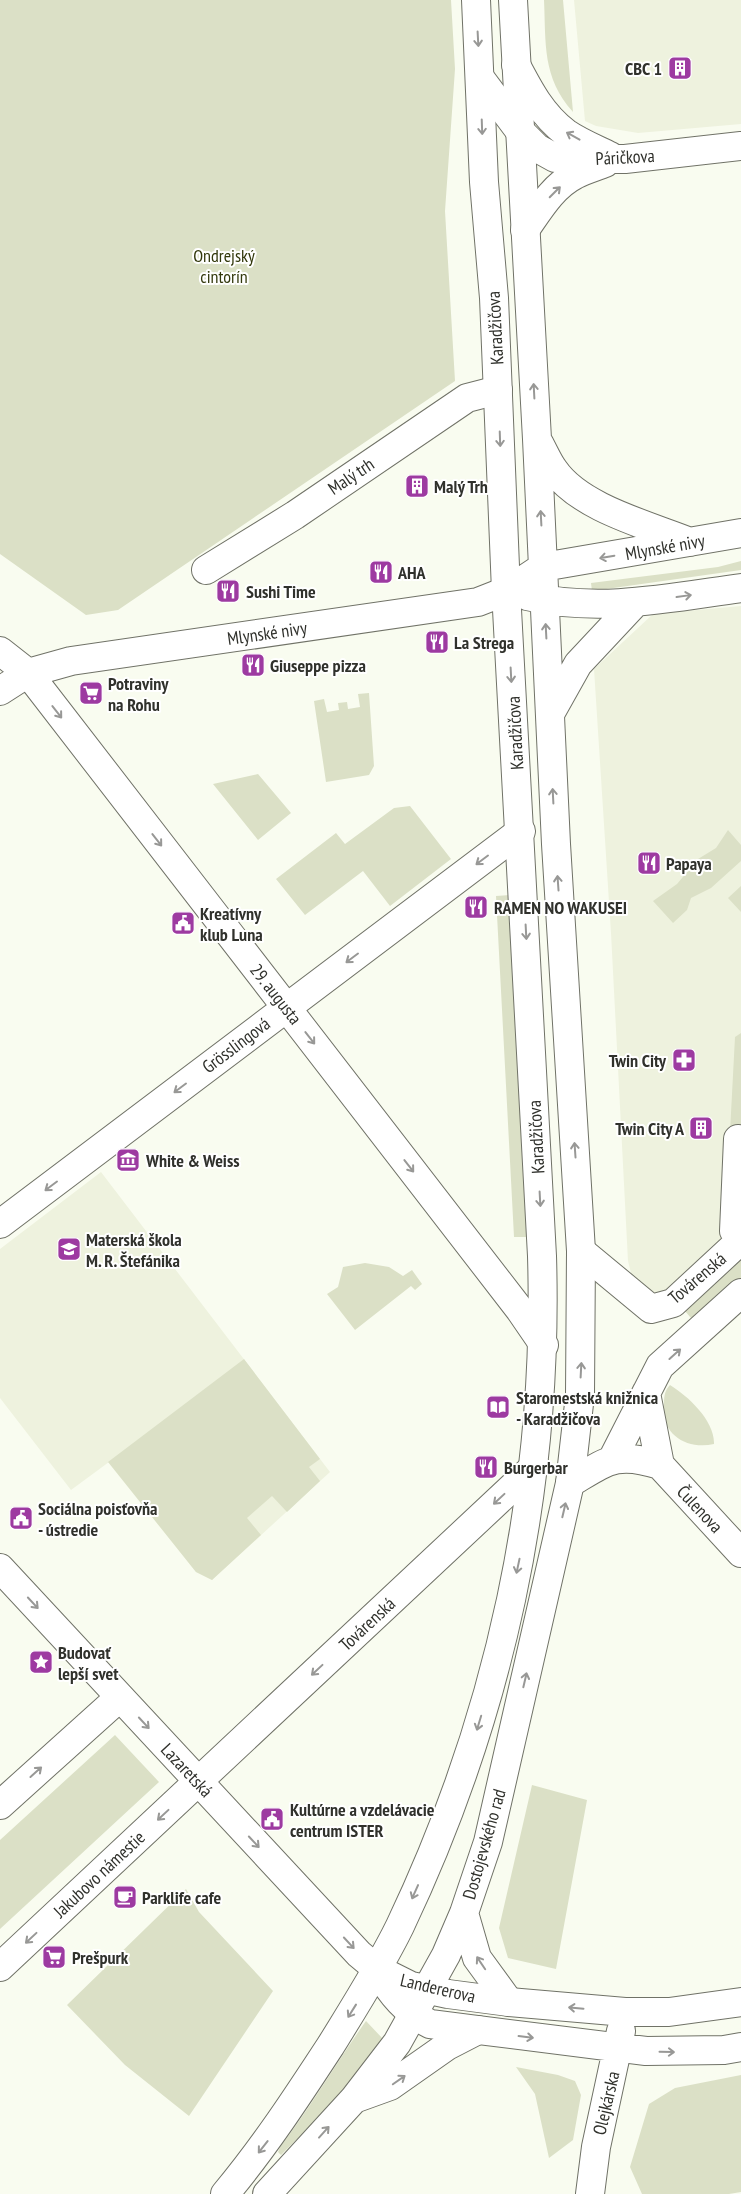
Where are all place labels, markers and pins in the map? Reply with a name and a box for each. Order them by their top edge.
building icon: CBC 1 [667,55,693,81]
place label: CBC 1 [625,57,662,80]
building icon: Malý Trh [404,473,430,499]
place label: Malý Trh [434,475,488,498]
restaurant icon: AHA [368,559,394,585]
place label: AHA [397,561,427,584]
restaurant icon: Sushi Time [215,578,241,604]
place label: Sushi Time [246,580,316,603]
restaurant icon: La Strega [424,629,450,655]
place label: La Strega [454,631,514,654]
restaurant icon: Giuseppe pizza [240,652,266,678]
place label: Giuseppe pizza [270,654,366,677]
place label: Potraviny na Rohu [108,672,169,716]
supermarket icon: Potraviny na Rohu [78,680,104,706]
restaurant icon: Papaya [636,850,662,876]
place label: Papaya [666,852,712,875]
restaurant icon: RAMEN NO WAKUSEI [463,894,489,920]
place label: RAMEN NO WAKUSEI [494,896,627,919]
place label: Kreatívny klub Luna [200,902,263,946]
public building icon: Kreatívny klub Luna [170,910,196,936]
pharmacy icon: Twin City [671,1047,697,1073]
place label: Twin City [609,1049,667,1072]
building icon: Twin City A [688,1115,714,1141]
place label: Twin City A [615,1117,685,1140]
museum icon: White & Weiss [115,1147,141,1173]
place label: White & Weiss [145,1149,240,1172]
place label: Materská škola M. R. Štefánika [86,1228,182,1272]
school or university icon: Materská škola M. R. Štefánika [56,1236,82,1262]
place label: Staromestská knižnica - Karadžičova [516,1386,658,1430]
library icon: Staromestská knižnica - Karadžičova [485,1394,511,1420]
restaurant icon: Burgerbar [473,1454,499,1480]
place label: Burgerbar [504,1456,568,1479]
place label: Sociálna poisťovňa - ústredie [38,1497,157,1541]
public building icon: Sociálna poisťovňa - ústredie [8,1505,34,1531]
place label: Budovať lepší svet [58,1641,119,1685]
place icon: Budovať lepší svet [28,1649,54,1675]
place label: Kultúrne a vzdelávacie centrum ISTER [290,1798,435,1842]
public building icon: Kultúrne a vzdelávacie centrum ISTER [259,1806,285,1832]
cafe icon: Parklife cafe [112,1884,138,1910]
place label: Parklife cafe [142,1886,221,1909]
supermarket icon: Prešpurk [41,1944,67,1970]
place label: Prešpurk [72,1946,129,1969]

